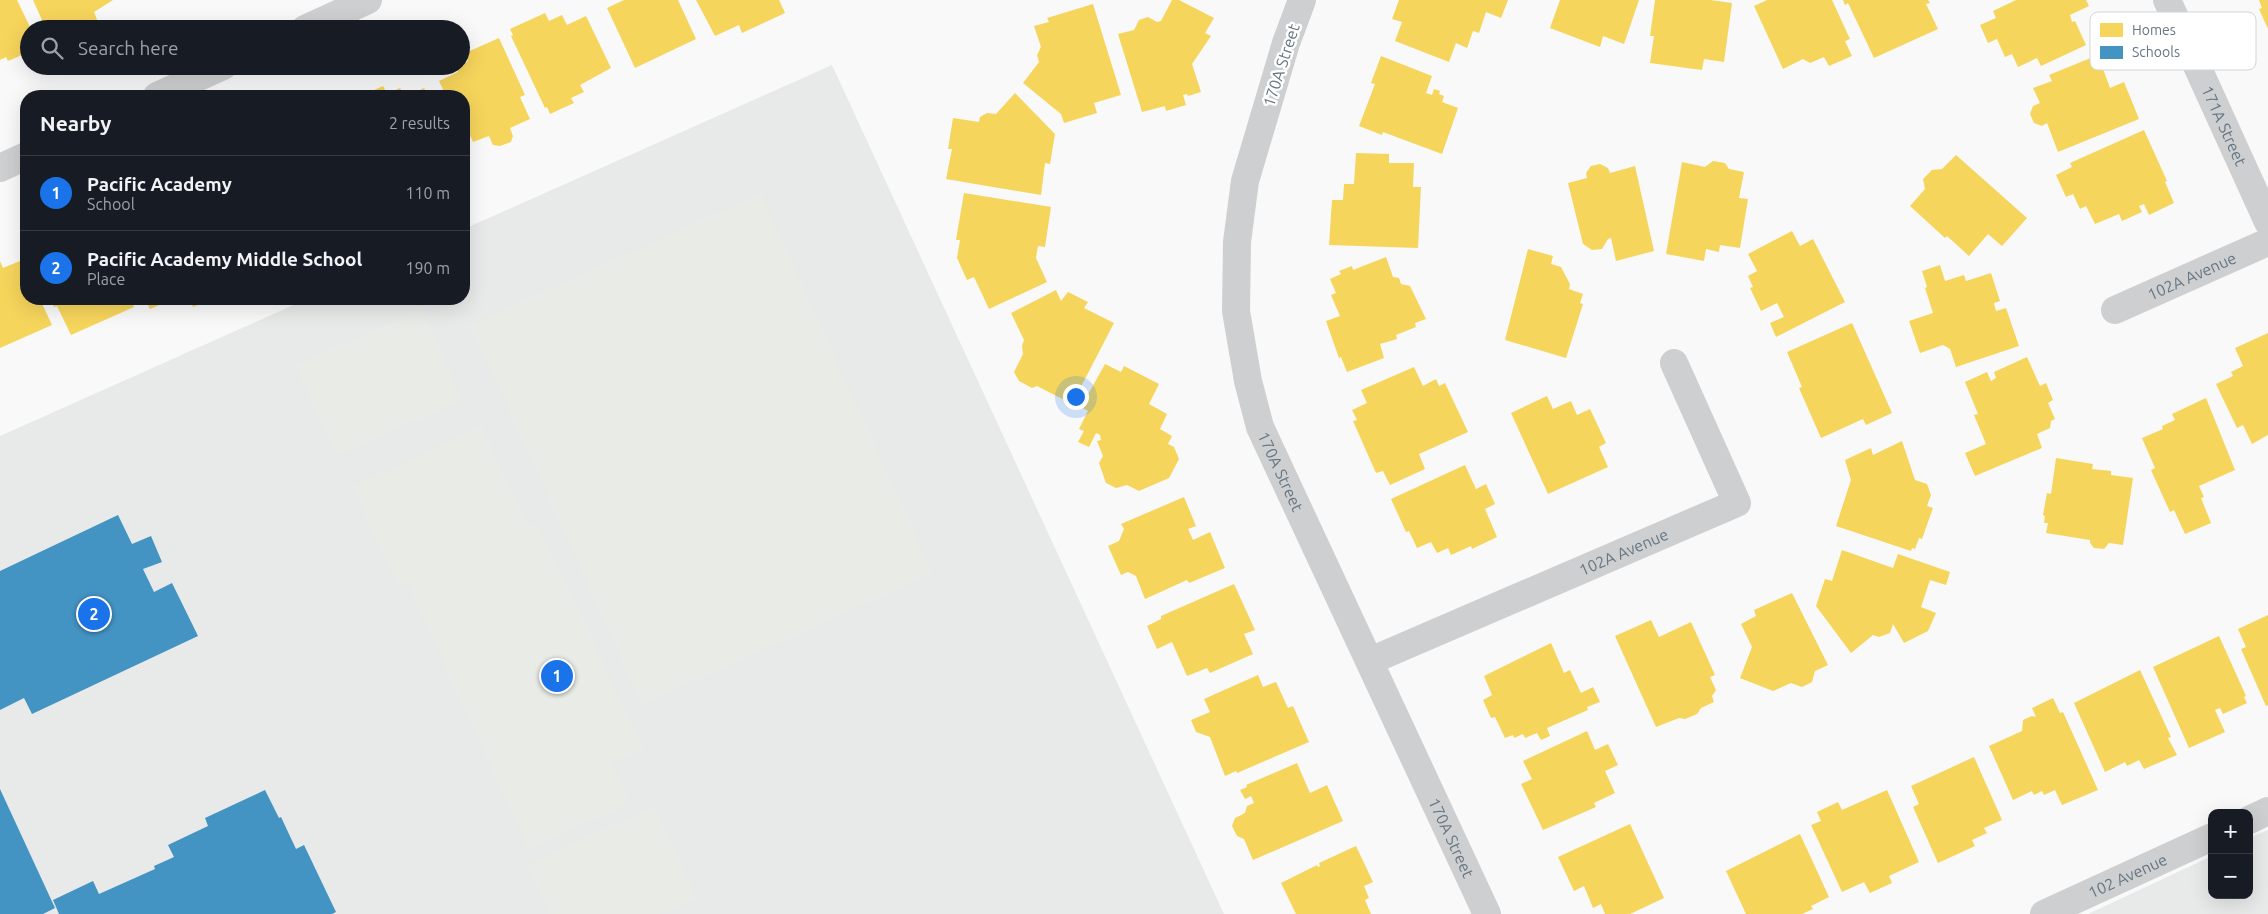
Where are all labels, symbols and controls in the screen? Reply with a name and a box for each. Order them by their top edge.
legend [2090,12,2256,70]
search box [20,20,470,75]
street label: 170A Street [1259,21,1303,109]
text: Homes [2132,22,2176,38]
icon: search [38,34,66,62]
text: Search here [78,37,178,59]
text: Schools [2132,44,2180,60]
street label: 171A Street [2198,83,2250,169]
text: Nearby [40,111,111,135]
text: 2 results [389,114,450,132]
text: Pacific Academy [87,173,232,195]
text: 1 [51,184,61,202]
text: 110 m [405,184,450,202]
text: School [87,195,135,213]
text: Pacific Academy Middle School [87,248,362,270]
street label: 102A Avenue [2145,248,2239,303]
text: 2 [51,259,61,277]
text: 190 m [405,259,450,277]
text: Place [87,270,125,288]
your location [1063,384,1089,410]
street label: 170A Street [1254,429,1307,515]
street label: 102A Avenue [1576,525,1671,579]
pin: 2 [78,595,110,633]
pin: 1 [541,657,573,695]
street label: 170A Street [1425,795,1478,881]
map controls [2208,809,2253,899]
button: + [2208,809,2253,854]
street label: 102 Avenue [2085,850,2170,901]
button: − [2208,854,2253,899]

